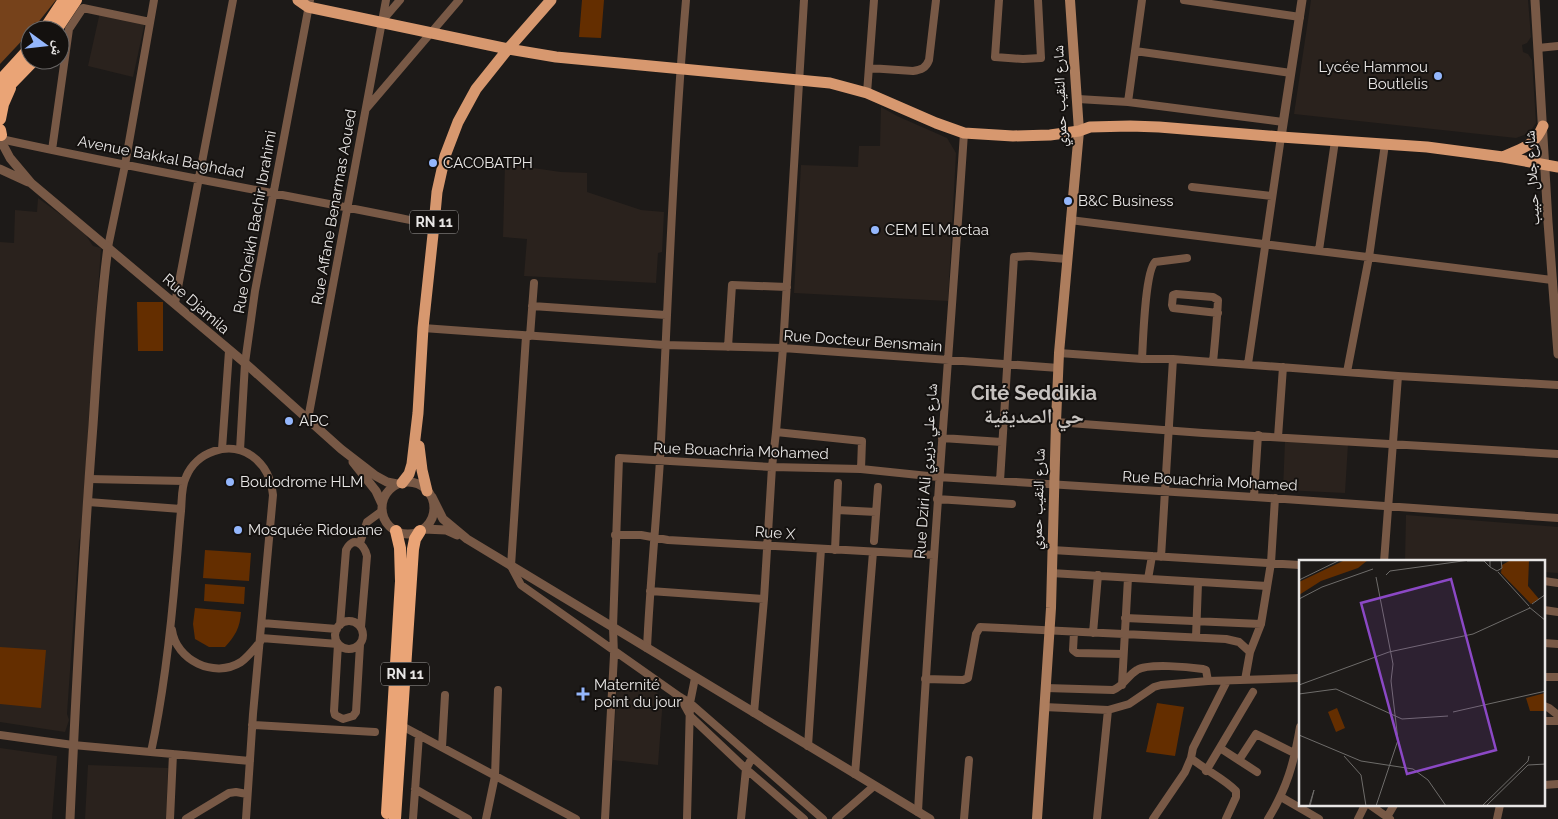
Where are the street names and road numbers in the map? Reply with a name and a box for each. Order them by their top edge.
street label: شارع النقيب حمري [1049,45,1074,147]
street label: Rue Affane Benarmas Aoued [308,108,360,306]
street label: Rue Cheikh Bachir Ibrahimi [230,129,280,315]
street label: شارع جلال حبيب [1521,130,1544,226]
street label: Avenue Bakkal Baghdad [76,132,246,182]
road number: RN 11 [410,210,458,233]
street label: Rue Djamila [159,270,233,338]
street label: Rue Docteur Bensmain [783,326,943,356]
street label: Rue Dziri Ali شارع علي دزيري [911,382,944,560]
street label: Rue Bouachria Mohamed [653,439,829,463]
street label: شارع النقيب حمري [1027,448,1052,550]
street label: Rue Bouachria Mohamed [1122,467,1298,495]
street label: Rue X [754,523,796,543]
road number: RN 11 [381,662,429,686]

